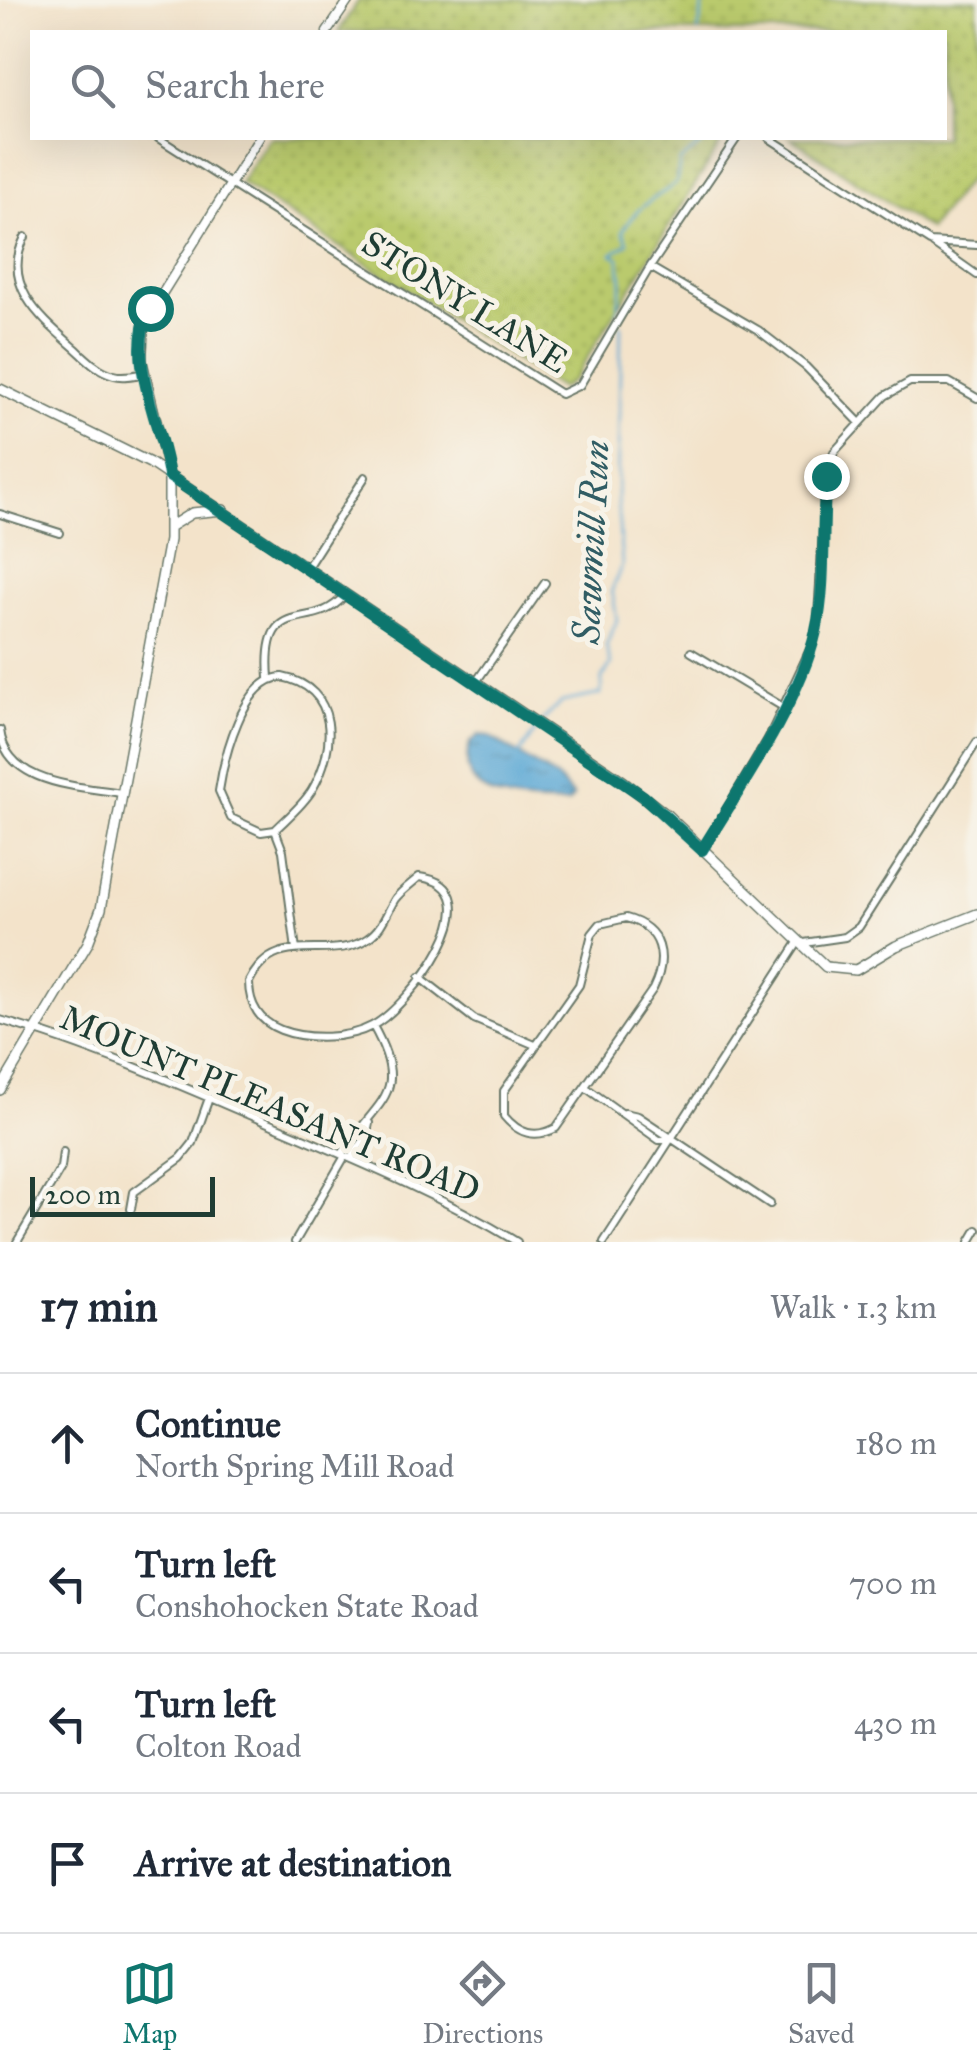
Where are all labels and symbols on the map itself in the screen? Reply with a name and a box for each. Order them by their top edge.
street label: STONY LANE [354,221,576,383]
route start [128,286,174,332]
water label: Sawmill Run [563,439,619,646]
route end [804,454,850,500]
street label: MOUNT PLEASANT ROAD [54,996,486,1212]
scale bar [30,1172,215,1216]

